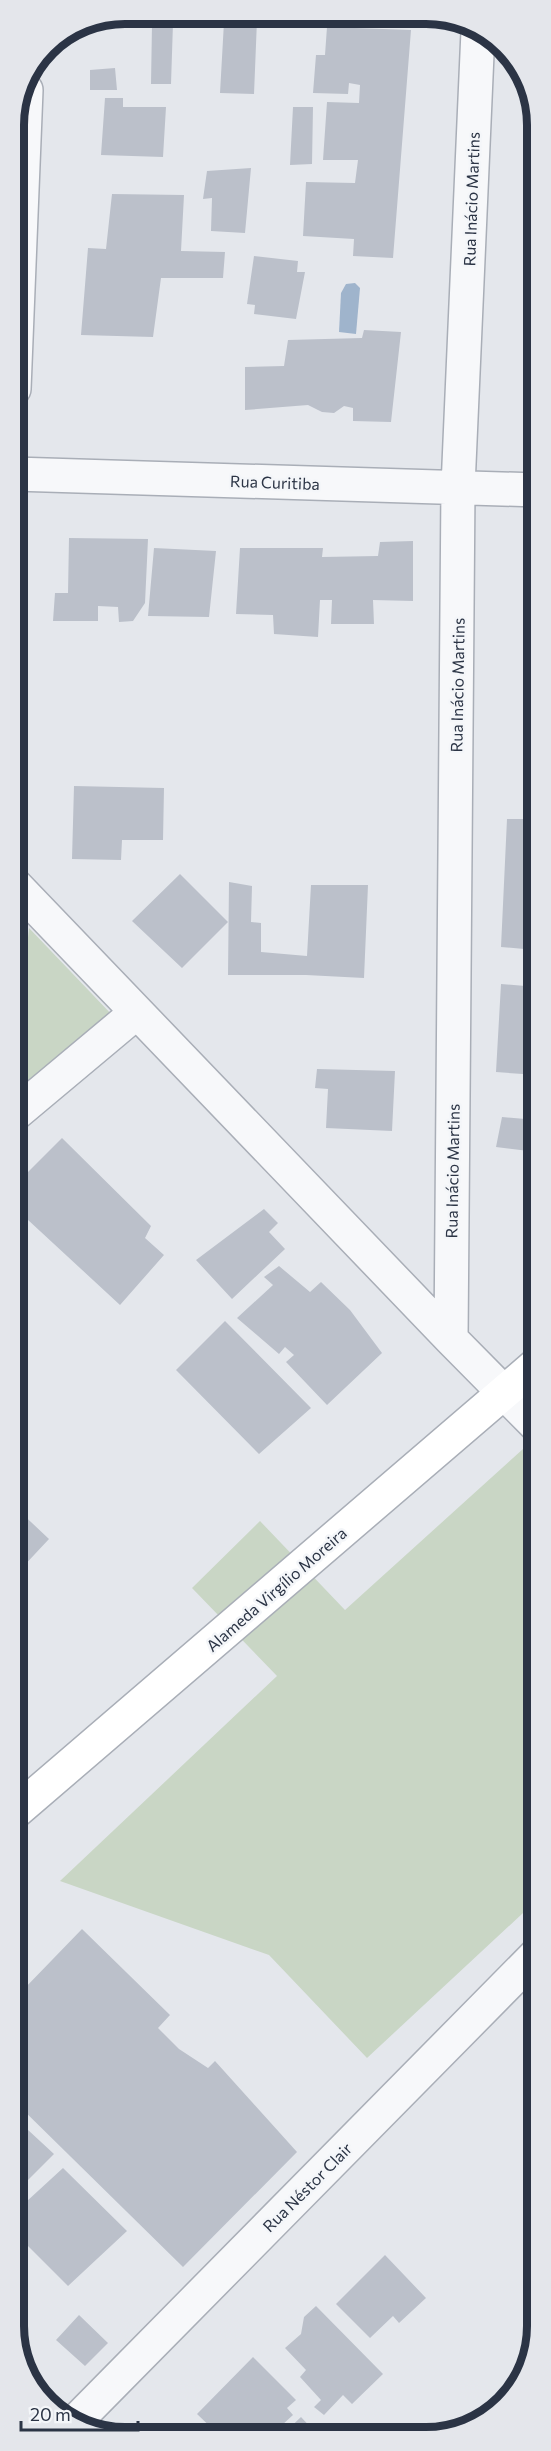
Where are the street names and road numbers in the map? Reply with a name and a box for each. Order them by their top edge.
street label: Rua Inácio Martins [459,131,483,267]
street label: Rua Curitiba [230,471,320,493]
street label: Rua Inácio Martins [446,618,468,752]
street label: Rua Inácio Martins [441,1104,463,1238]
street label: Alameda Virgílio Moreira [202,1523,350,1655]
street label: Rua Néstor Clair [259,2138,356,2235]

